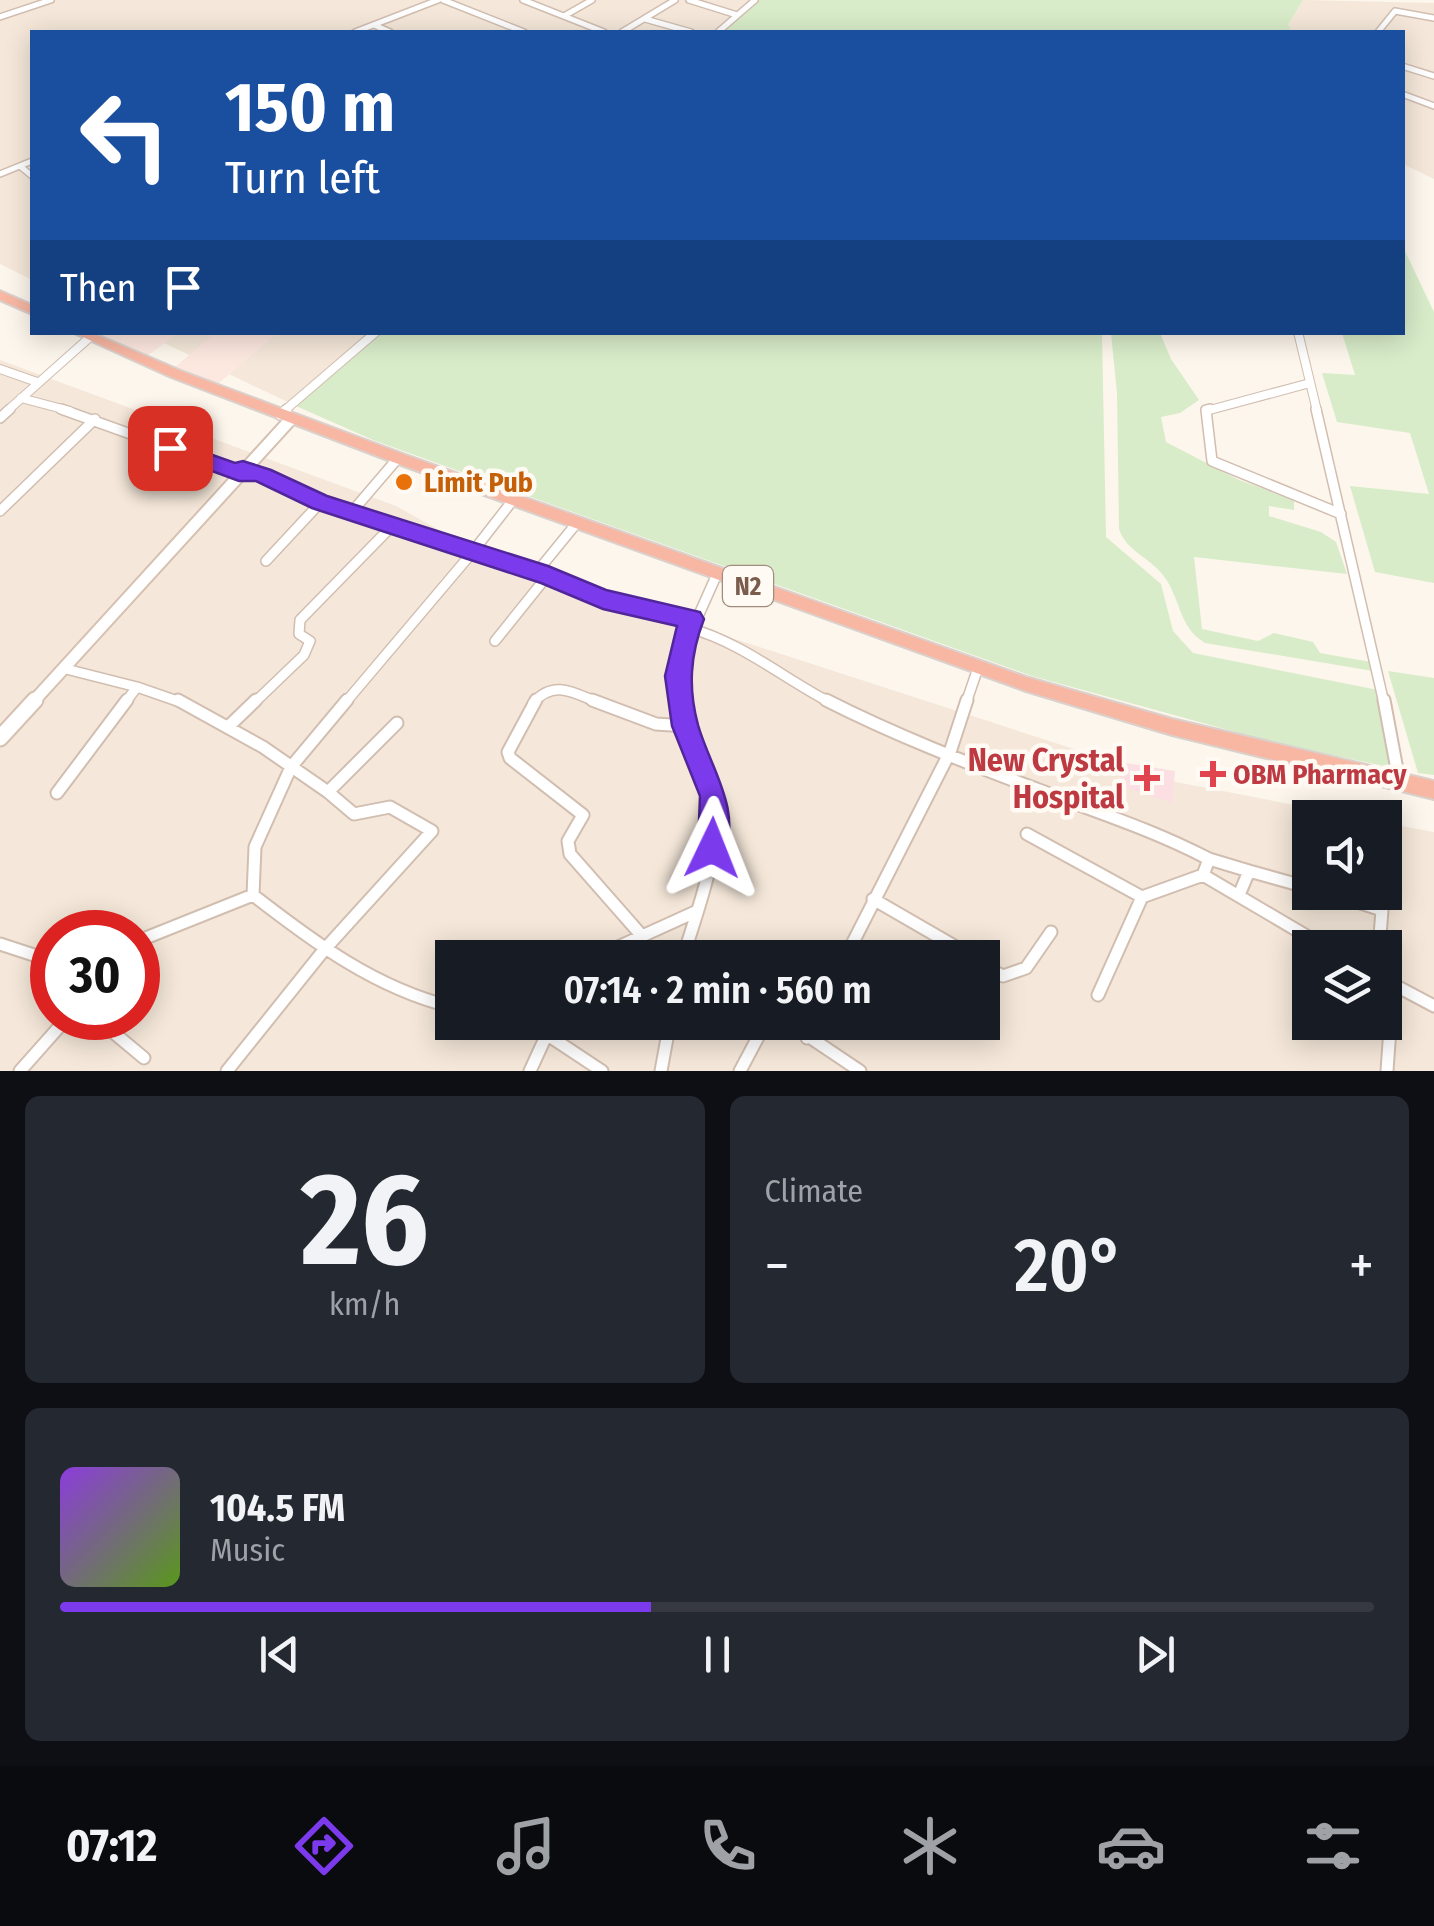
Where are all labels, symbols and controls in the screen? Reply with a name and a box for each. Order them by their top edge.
text: 150 m [225,66,395,150]
icon: left [60,70,190,200]
text: Turn left [225,151,380,205]
icon: arrive [156,260,211,315]
text: Then [60,265,136,311]
pin [128,406,213,491]
icon: arrive [143,421,198,476]
place label: Limit Pub [424,466,533,499]
marker: Limit Pub [393,471,415,493]
road number: N2 [723,566,773,606]
place label: New Crystal Hospital [968,741,1124,816]
place label: OBM Pharmacy [1233,758,1407,791]
marker: OBM Pharmacy [1202,763,1224,785]
marker: New Crystal Hospital [1134,765,1160,791]
position arrow [660,796,764,900]
map controls [1292,800,1402,1040]
button: sound [1292,800,1402,910]
speed limit sign: 30 [30,910,160,1040]
button: layers [1292,930,1402,1040]
text: 07:14 · 2 min · 560 m [563,967,872,1013]
text: 26 [301,1142,429,1298]
text: Climate [765,1172,863,1210]
text: 20° [1014,1221,1124,1311]
text: − [765,1233,789,1299]
text: + [1349,1233,1374,1299]
text: km/h [329,1285,400,1323]
text: 104.5 FM [210,1485,345,1531]
text: Music [210,1531,285,1569]
icon: previous [252,1627,307,1682]
icon: pause [690,1627,745,1682]
icon: next [1128,1627,1183,1682]
icon: directions [289,1811,359,1881]
icon: music [491,1811,561,1881]
icon: phone [693,1811,763,1881]
icon: climate [895,1811,965,1881]
icon: car [1096,1811,1166,1881]
icon: filters [1298,1811,1368,1881]
text: 07:12 [66,1819,157,1873]

